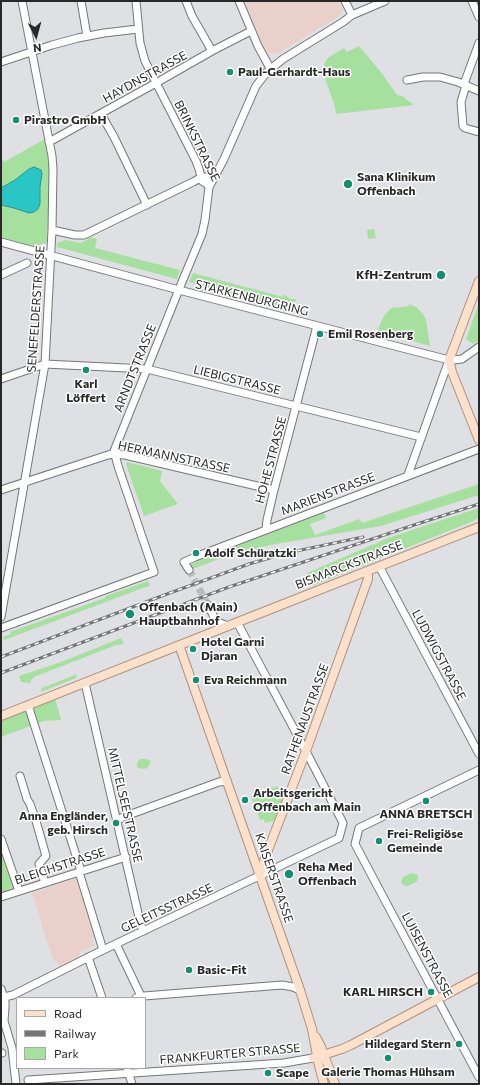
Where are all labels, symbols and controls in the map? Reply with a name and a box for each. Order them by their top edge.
north arrow [16,16,56,56]
text: N [33,42,42,55]
street label: HAYDNSTRASSE [100,48,190,106]
place label: Paul-Gerhardt-Haus [238,65,350,79]
marker: Paul-Gerhardt-Haus [225,67,235,77]
street label: BRINKSTRASSE [171,98,223,184]
place label: Pirastro GmbH [24,113,106,127]
marker: Pirastro GmbH [11,115,21,125]
place label: Sana Klinikum Offenbach [357,170,436,198]
marker: Sana Klinikum Offenbach [342,178,354,190]
street label: SENEFELDERSTRASSE [24,245,48,373]
place label: KfH-Zentrum [356,268,432,282]
marker: KfH-Zentrum [435,269,447,281]
street label: STARKENBURGRING [194,277,310,319]
street label: ARNDTSTRASSE [111,322,159,414]
place label: Emil Rosenberg [328,327,413,341]
marker: Emil Rosenberg [315,329,325,339]
street label: LIEBIGSTRASSE [192,362,282,398]
marker: Karl Löffert [81,365,91,375]
place label: Karl Löffert [66,377,106,405]
street label: HOHE STRASSE [252,415,290,505]
street label: HERMANNSTRASSE [117,438,231,476]
street label: MARIENSTRASSE [279,469,377,519]
street label: BISMARCKSTRASSE [293,538,405,592]
place label: Adolf Schüratzki [204,546,296,560]
marker: Adolf Schüratzki [191,548,201,558]
place label: Offenbach (Main) Hauptbahnhof [139,600,238,628]
street label: LUDWIGSTRASSE [409,607,469,703]
marker: Offenbach (Main) Hauptbahnhof [124,608,136,620]
place label: Hotel Garni Djaran [201,635,264,663]
marker: Hotel Garni Djaran [188,644,198,654]
street label: RATHENAUSTRASSE [278,662,332,776]
place label: Eva Reichmann [204,673,287,687]
marker: Eva Reichmann [191,675,201,685]
street label: MITTELSEESTRASSE [105,746,145,864]
place label: Arbeitsgericht Offenbach am Main [253,786,361,814]
marker: Arbeitsgericht Offenbach am Main [240,795,250,805]
marker: ANNA BRETSCH [421,796,431,806]
place label: ANNA BRETSCH [379,807,473,821]
place label: Anna Engländer, geb. Hirsch [19,809,108,837]
marker: Anna Engländer, geb. Hirsch [111,818,121,828]
place label: Frei-Religiöse Gemeinde [387,827,463,855]
street label: KAISERSTRASSE [252,831,296,925]
marker: Frei-Religiöse Gemeinde [374,836,384,846]
street label: BLEICHSTRASSE [13,845,107,887]
place label: Reha Med Offenbach [298,860,357,888]
marker: Reha Med Offenbach [283,868,295,880]
street label: GELEITSSTRASSE [119,880,215,936]
street label: LUISENSTRASSE [399,910,455,1000]
place label: Basic-Fit [197,963,246,977]
marker: Basic-Fit [184,965,194,975]
place label: KARL HIRSCH [343,985,423,999]
marker: KARL HIRSCH [426,987,436,997]
legend [16,997,146,1069]
text: Road [54,1006,82,1020]
text: Railway [54,1026,96,1040]
place label: Hildegard Stern [365,1037,451,1051]
marker: Hildegard Stern [454,1039,464,1049]
street label: FRANKFURTER STRASSE [159,1041,301,1067]
text: Park [54,1046,79,1060]
marker: Galerie Thomas Hühsam [383,1053,393,1063]
place label: Galerie Thomas Hühsam [321,1065,455,1079]
place label: Scape [276,1066,309,1080]
marker: Scape [263,1068,273,1078]

